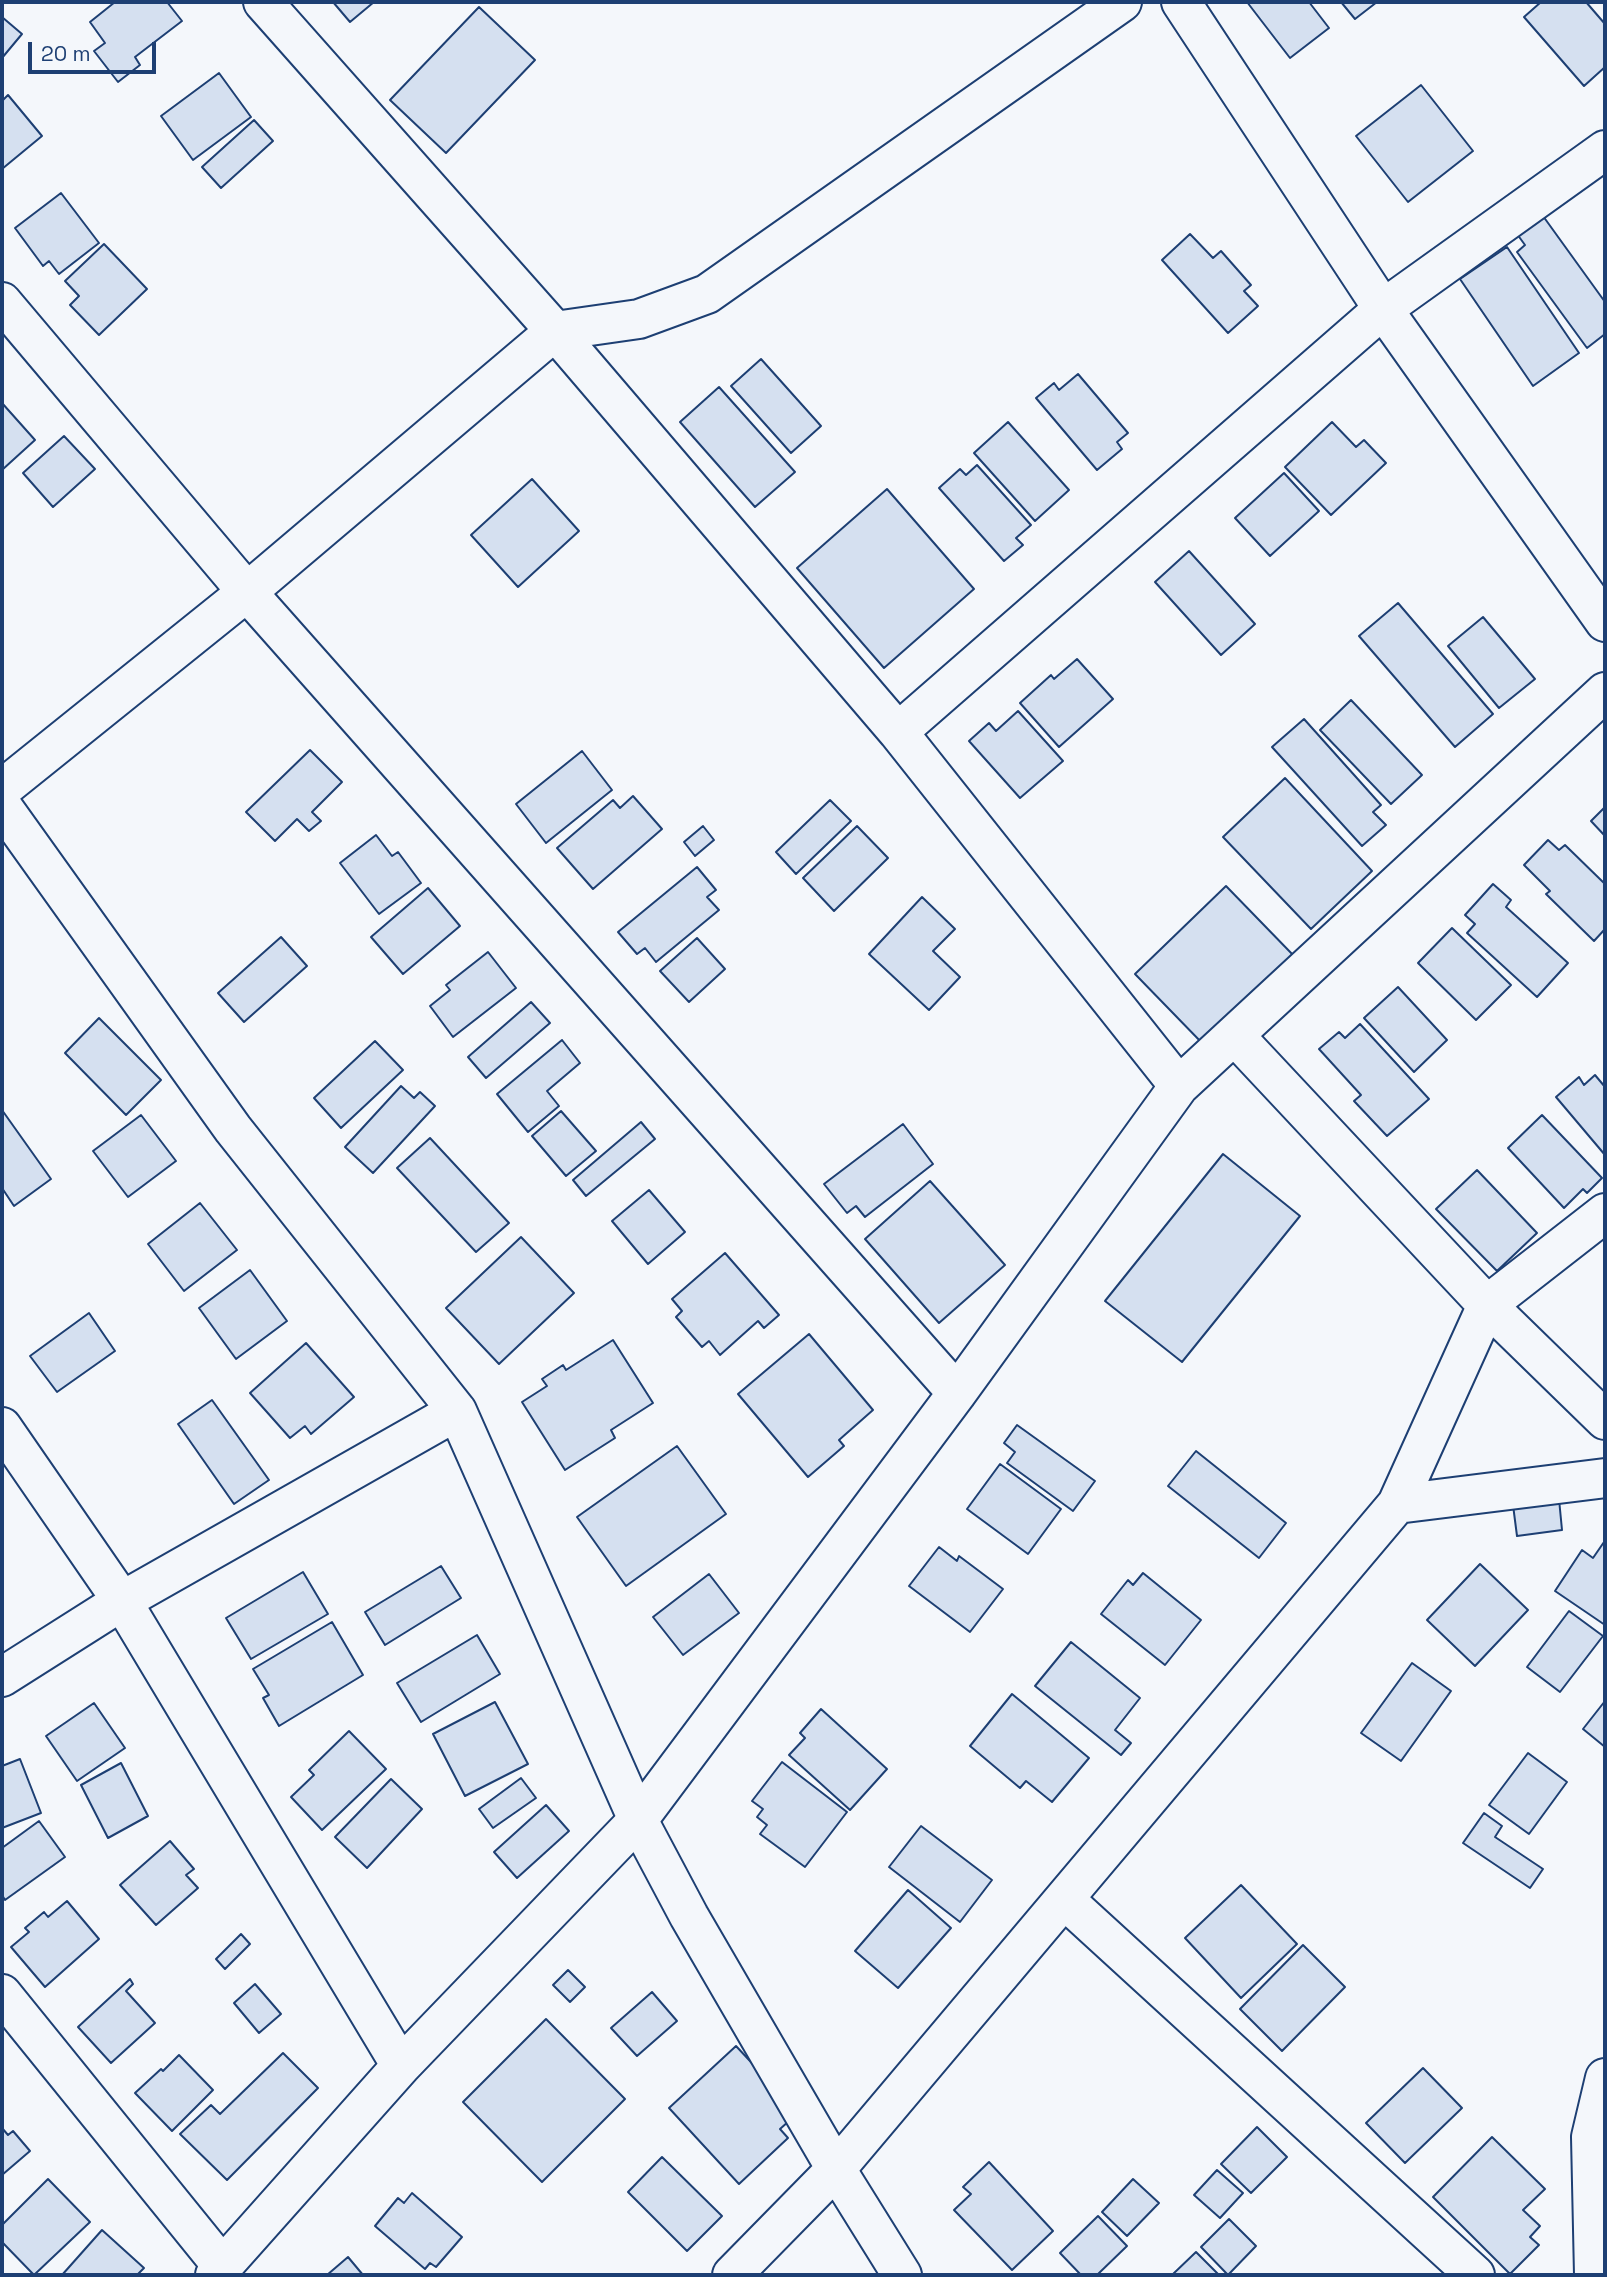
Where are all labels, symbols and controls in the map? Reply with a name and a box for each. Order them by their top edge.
scale bar [32,28,159,72]
text: 20 m [41,40,91,67]

